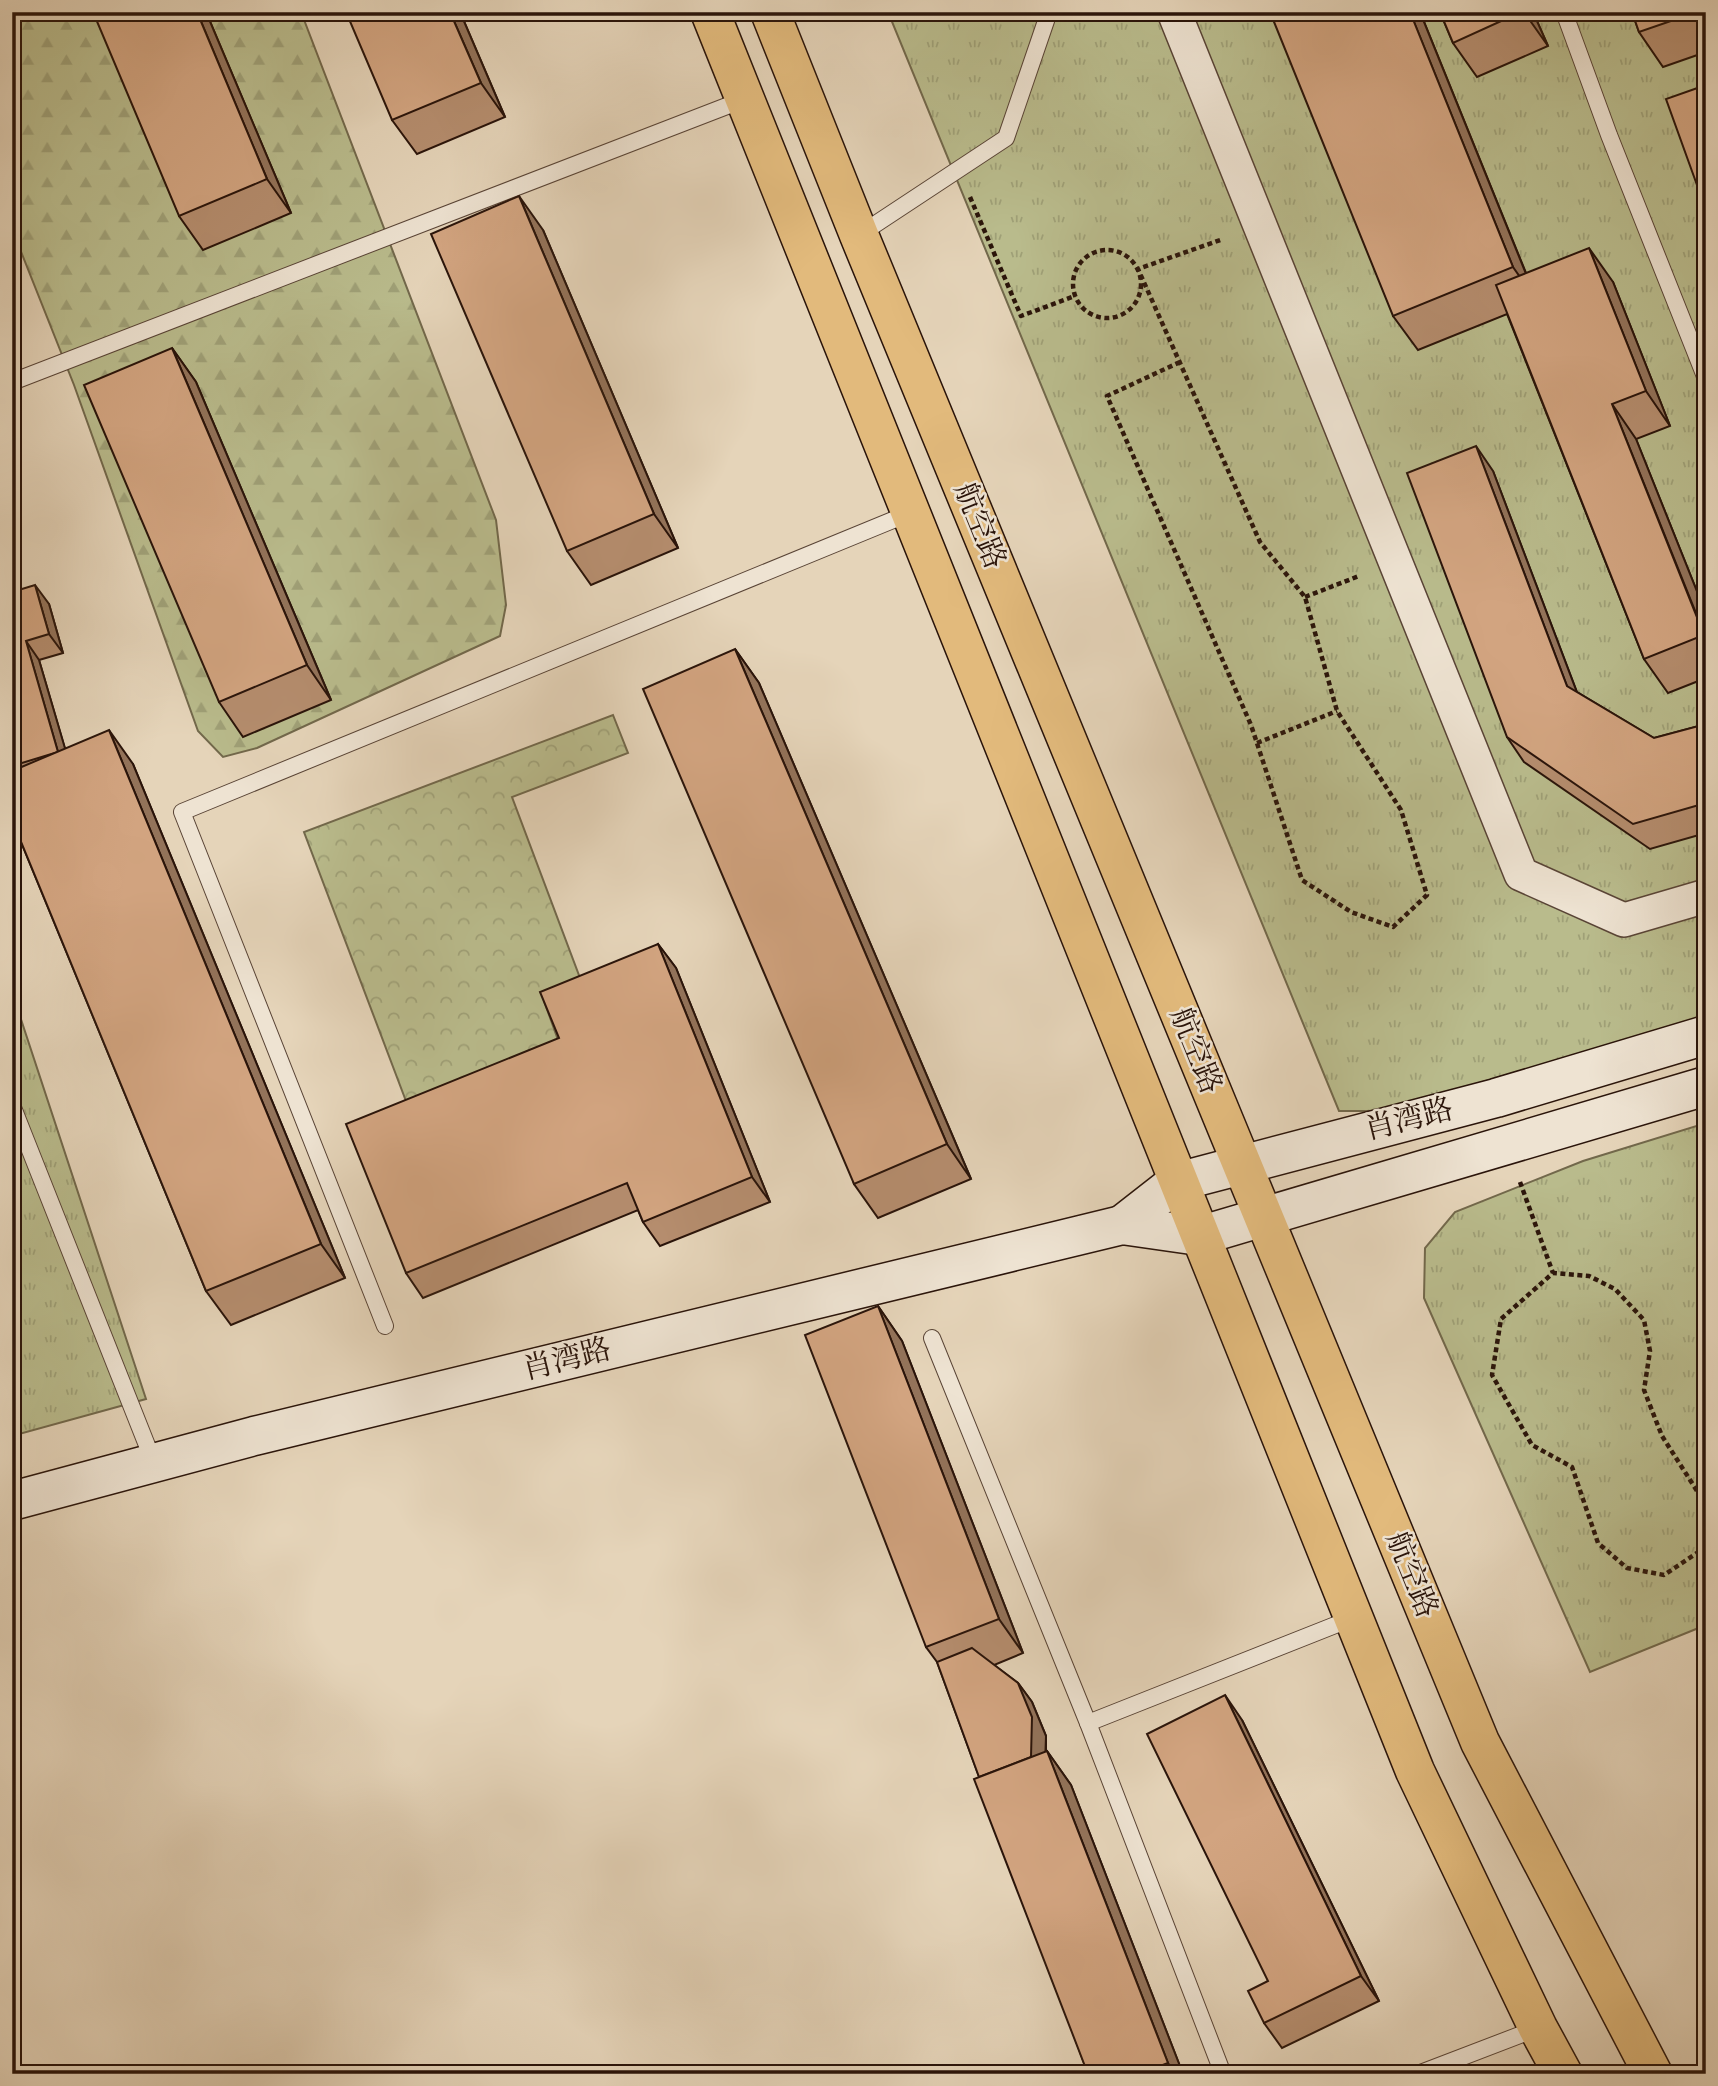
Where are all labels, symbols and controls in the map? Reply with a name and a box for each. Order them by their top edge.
street label: 航空路 [945,477,1013,575]
street label: 航空路 [1161,1002,1229,1100]
street label: 肖湾路 [1361,1091,1457,1149]
street label: 肖湾路 [519,1331,615,1389]
street label: 航空路 [1377,1526,1445,1624]

